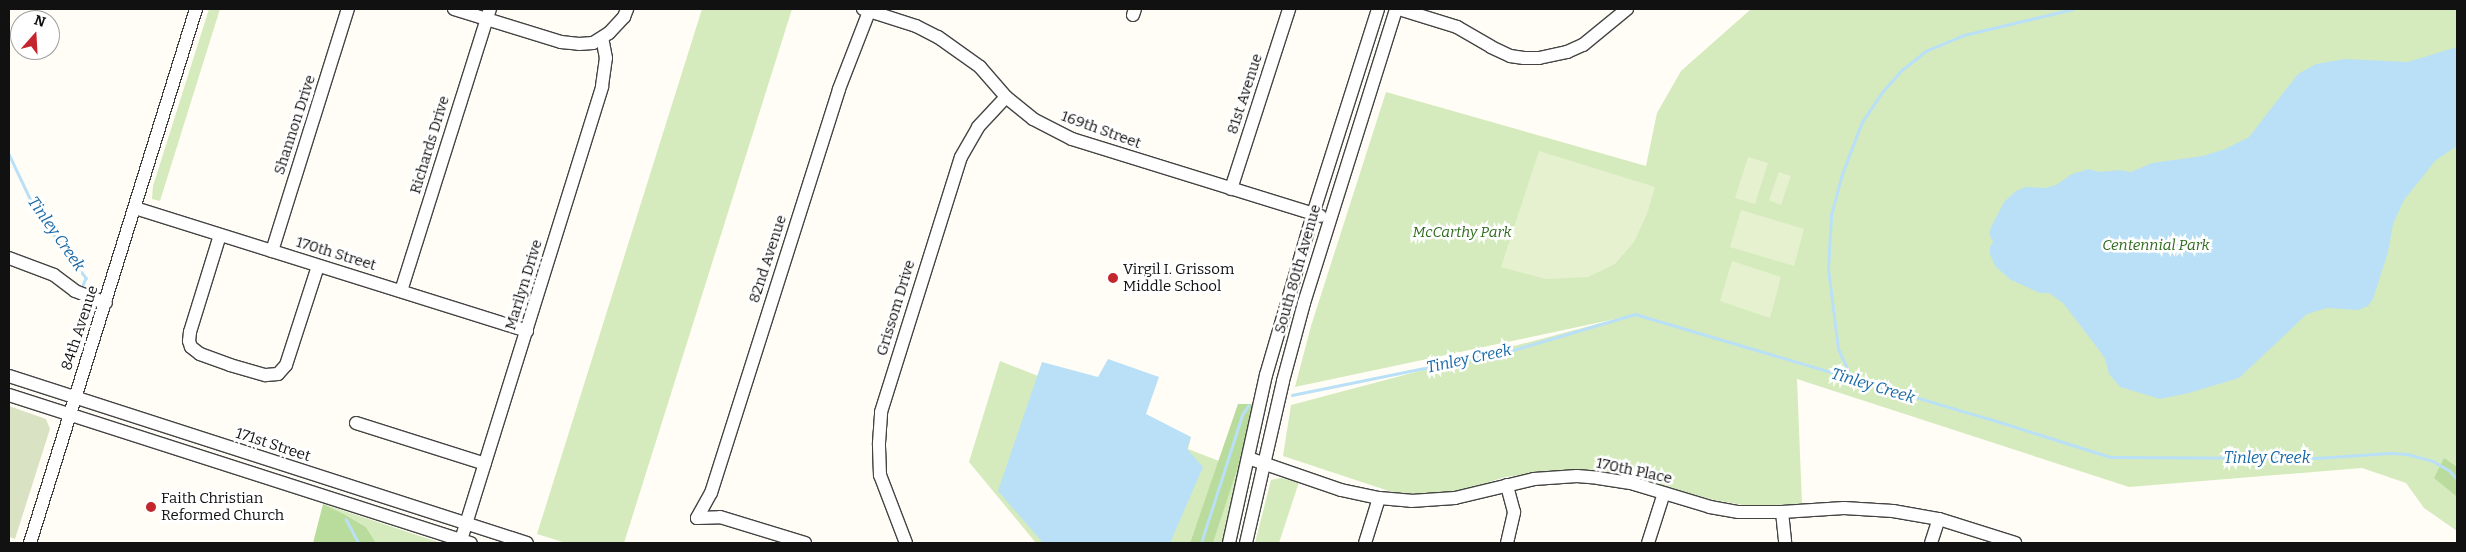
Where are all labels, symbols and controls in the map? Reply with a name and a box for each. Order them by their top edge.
north arrow [10,10,60,60]
text: N [32,11,48,31]
street label: 81st Avenue [1224,52,1266,136]
street label: Shannon Drive [270,73,320,177]
street label: Richards Drive [407,94,453,196]
street label: 169th Street [1059,107,1143,153]
water label: Tinley Creek [23,193,89,275]
street label: South 80th Avenue [1271,202,1325,336]
street label: 82nd Avenue [745,213,791,305]
park label: McCarthy Park [1412,224,1512,242]
street label: 170th Street [294,233,378,275]
park label: Centennial Park [2102,237,2210,255]
street label: Marilyn Drive [502,238,546,332]
street label: Grissom Drive [873,258,919,358]
place label: Virgil I. Grissom Middle School [1123,260,1234,295]
marker: Virgil I. Grissom Middle School [1107,272,1119,284]
street label: 84th Avenue [58,283,102,373]
water label: Tinley Creek [1425,341,1513,377]
water label: Tinley Creek [1829,364,1917,408]
street label: 171st Street [233,424,313,466]
water label: Tinley Creek [2224,448,2310,468]
street label: 170th Place [1594,454,1674,488]
place label: Faith Christian Reformed Church [161,489,284,524]
marker: Faith Christian Reformed Church [145,501,157,513]

